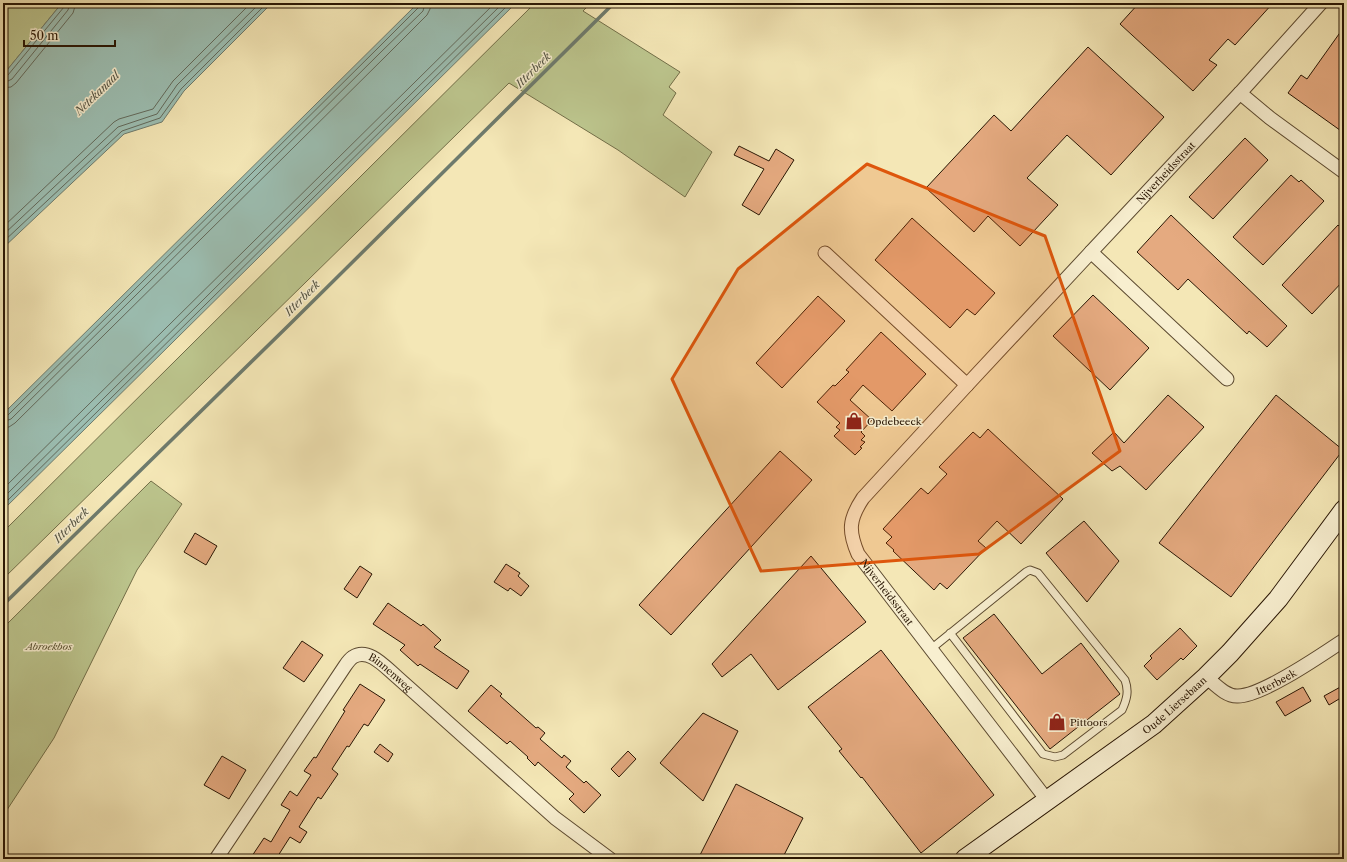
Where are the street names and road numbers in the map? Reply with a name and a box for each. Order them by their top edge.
street label: Nijverheidsstraat [1133,138,1198,206]
street label: Nijverheidsstraat [857,556,917,628]
street label: Binnenweg [367,650,416,695]
street label: Itterbeek [1254,665,1300,698]
street label: Oude Liersebaan [1140,673,1210,737]

